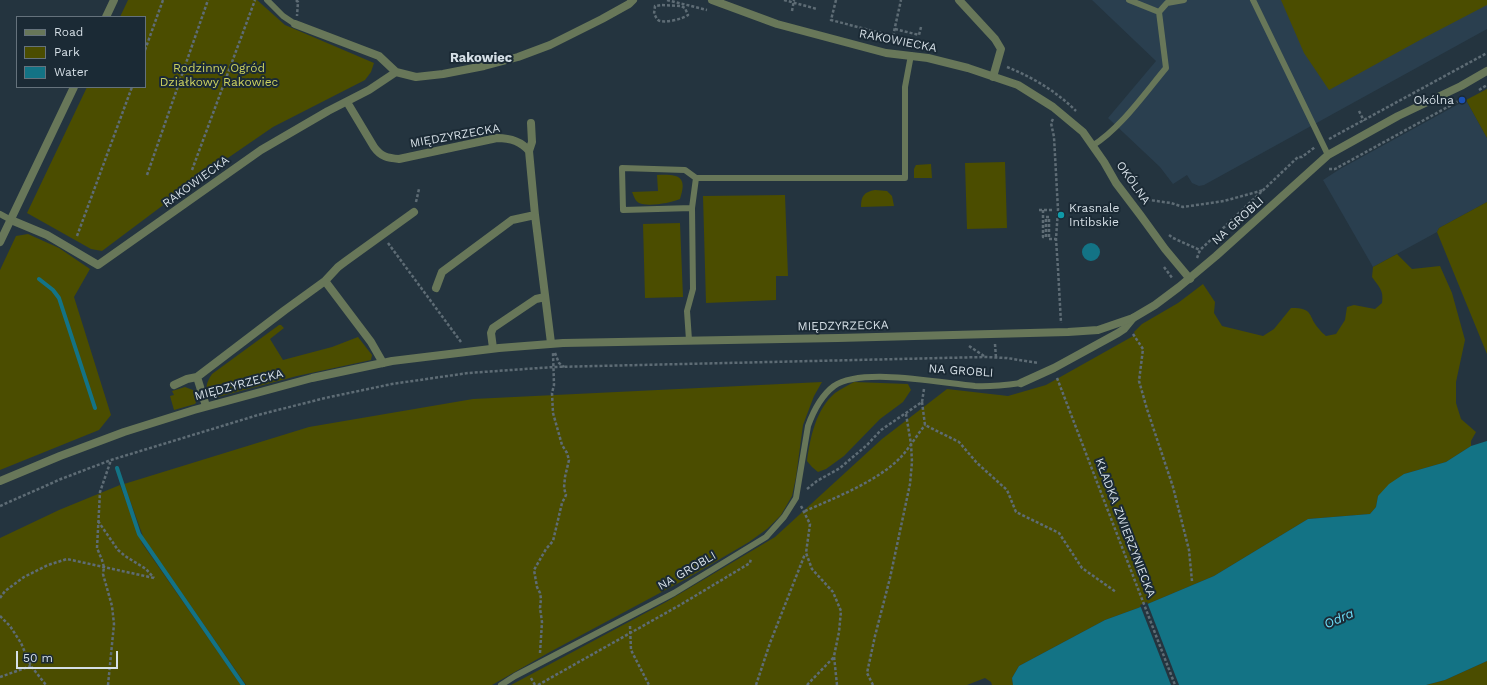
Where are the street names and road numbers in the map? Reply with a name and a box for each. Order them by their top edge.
street label: RAKOWIECKA [858,26,938,56]
street label: MIĘDZYRZECKA [409,121,501,151]
street label: RAKOWIECKA [160,153,232,211]
street label: OKÓLNA [1113,159,1153,207]
street label: NA GROBLI [1209,194,1267,248]
street label: MIĘDZYRZECKA [797,318,889,334]
street label: NA GROBLI [928,362,994,380]
street label: MIĘDZYRZECKA [193,366,285,404]
street label: KŁADKA ZWIERZYNIECKA [1092,456,1158,600]
street label: NA GROBLI [655,549,719,593]

